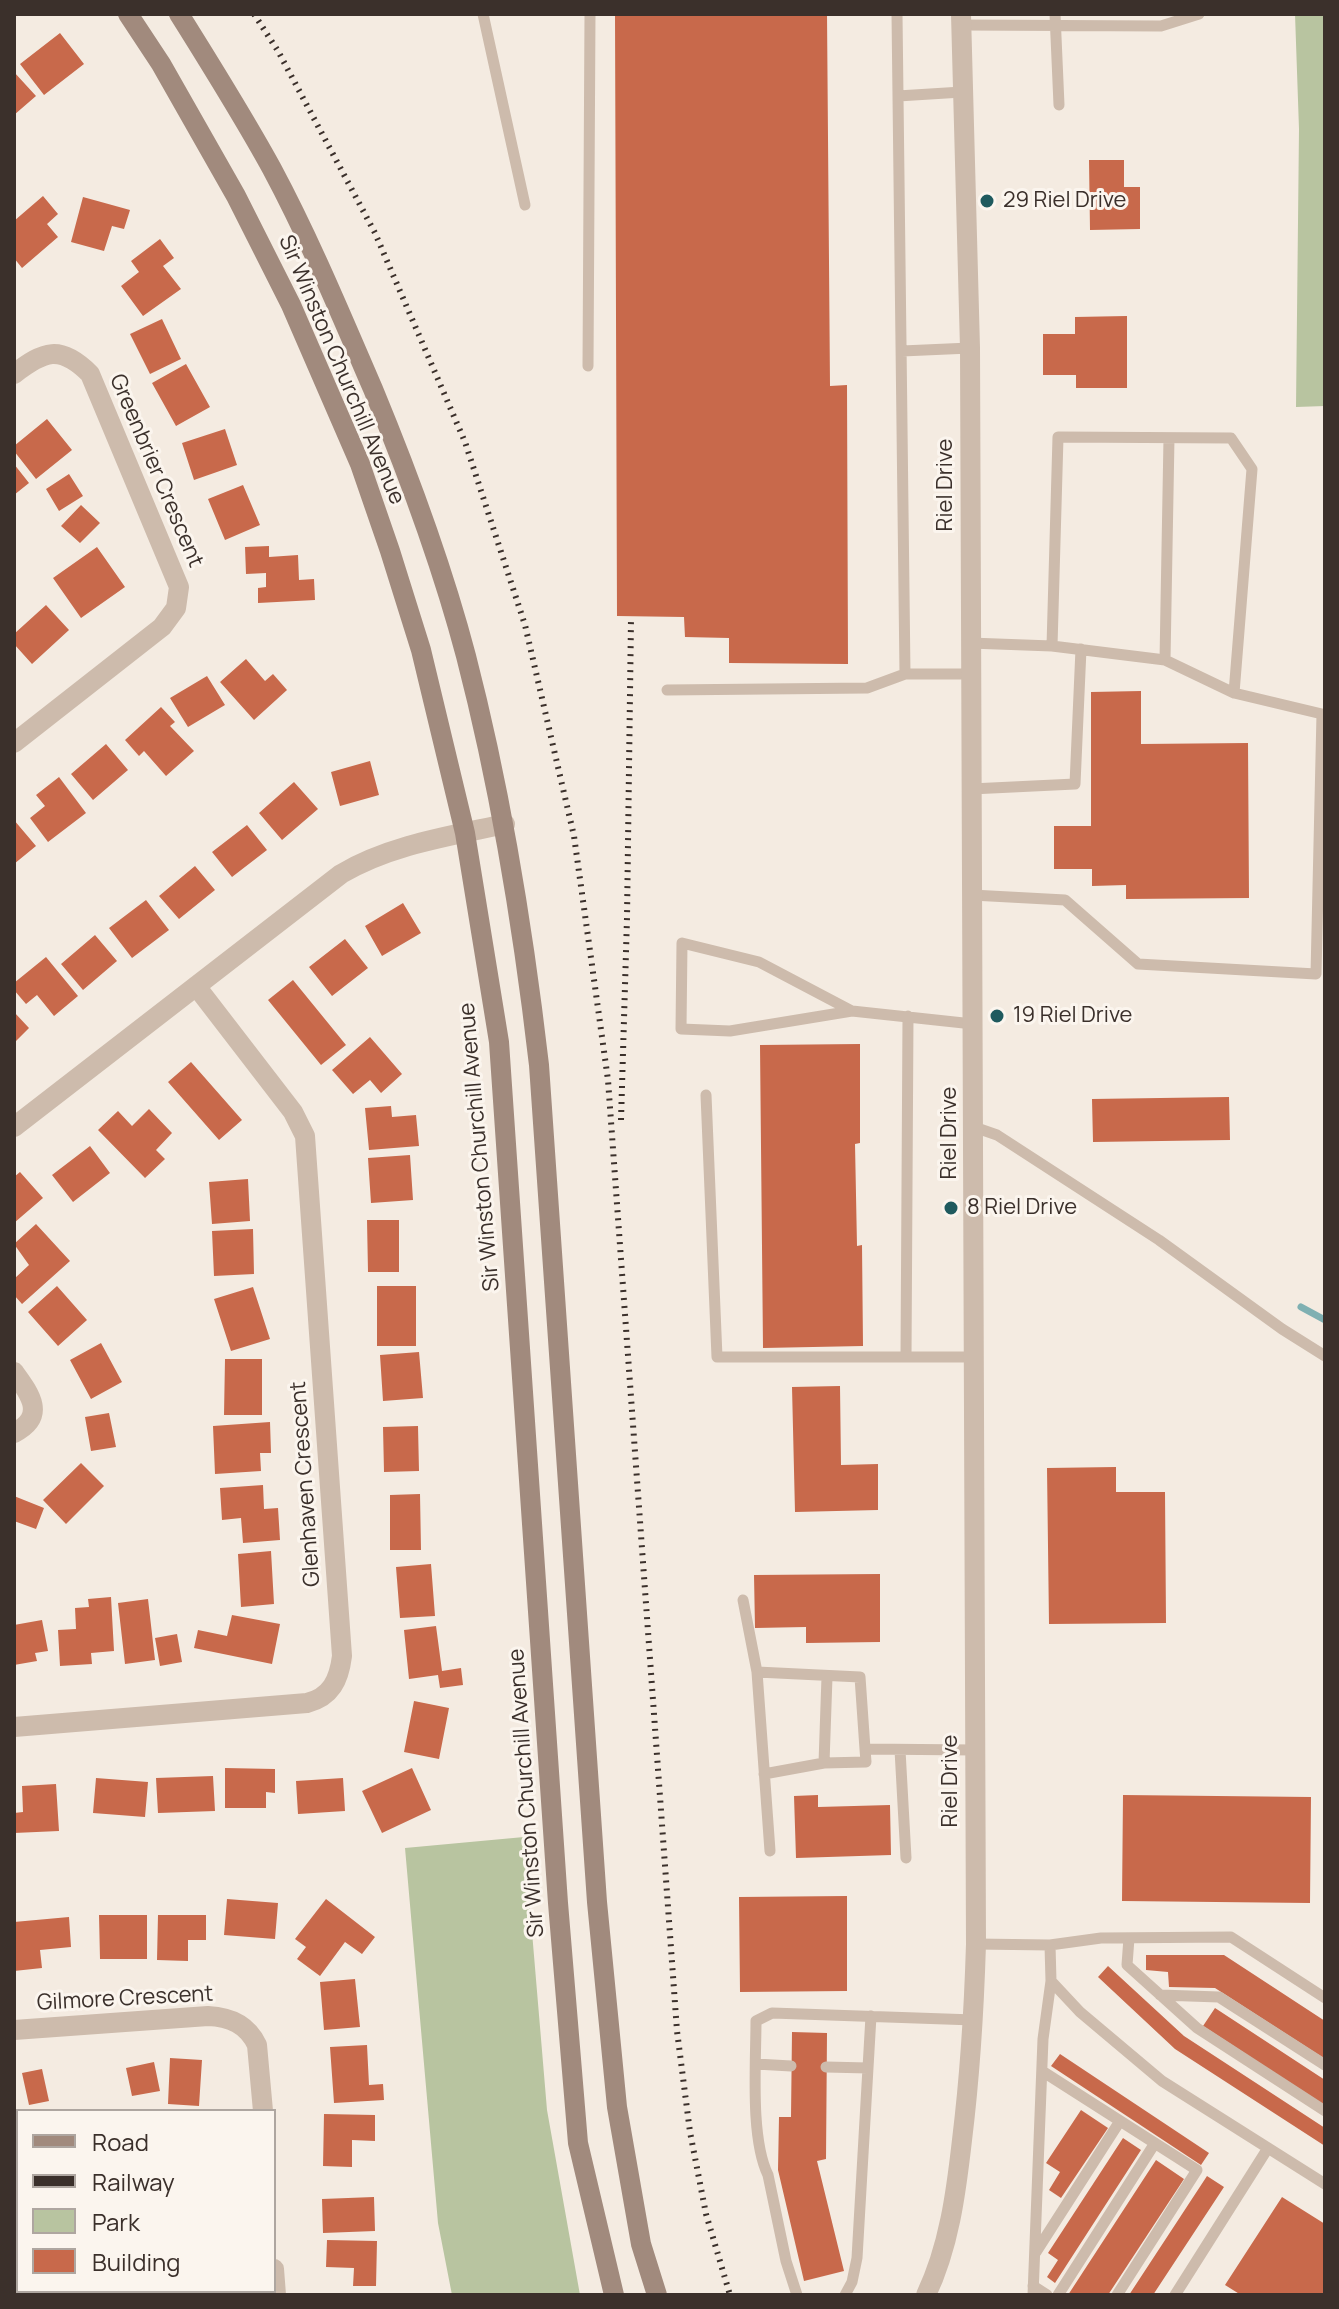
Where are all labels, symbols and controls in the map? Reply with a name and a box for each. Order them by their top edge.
place label: 29 Riel Drive [1003,188,1126,214]
marker: 29 Riel Drive [978,192,996,210]
street label: Sir Winston Churchill Avenue [272,231,410,509]
street label: Greenbrier Crescent [103,371,209,571]
street label: Riel Drive [933,439,959,531]
street label: Sir Winston Churchill Avenue [454,1002,506,1292]
place label: 19 Riel Drive [1013,1003,1132,1029]
marker: 19 Riel Drive [988,1007,1006,1025]
street label: Riel Drive [937,1087,963,1179]
place label: 8 Riel Drive [967,1195,1077,1221]
marker: 8 Riel Drive [942,1199,960,1217]
street label: Glenhaven Crescent [286,1380,326,1588]
street label: Sir Winston Churchill Avenue [504,1648,550,1938]
street label: Riel Drive [938,1735,964,1827]
street label: Gilmore Crescent [36,1981,214,2017]
legend [16,2109,276,2293]
text: Road [92,2125,149,2158]
text: Railway [92,2165,175,2198]
text: Park [92,2205,140,2238]
text: Building [92,2245,180,2278]

